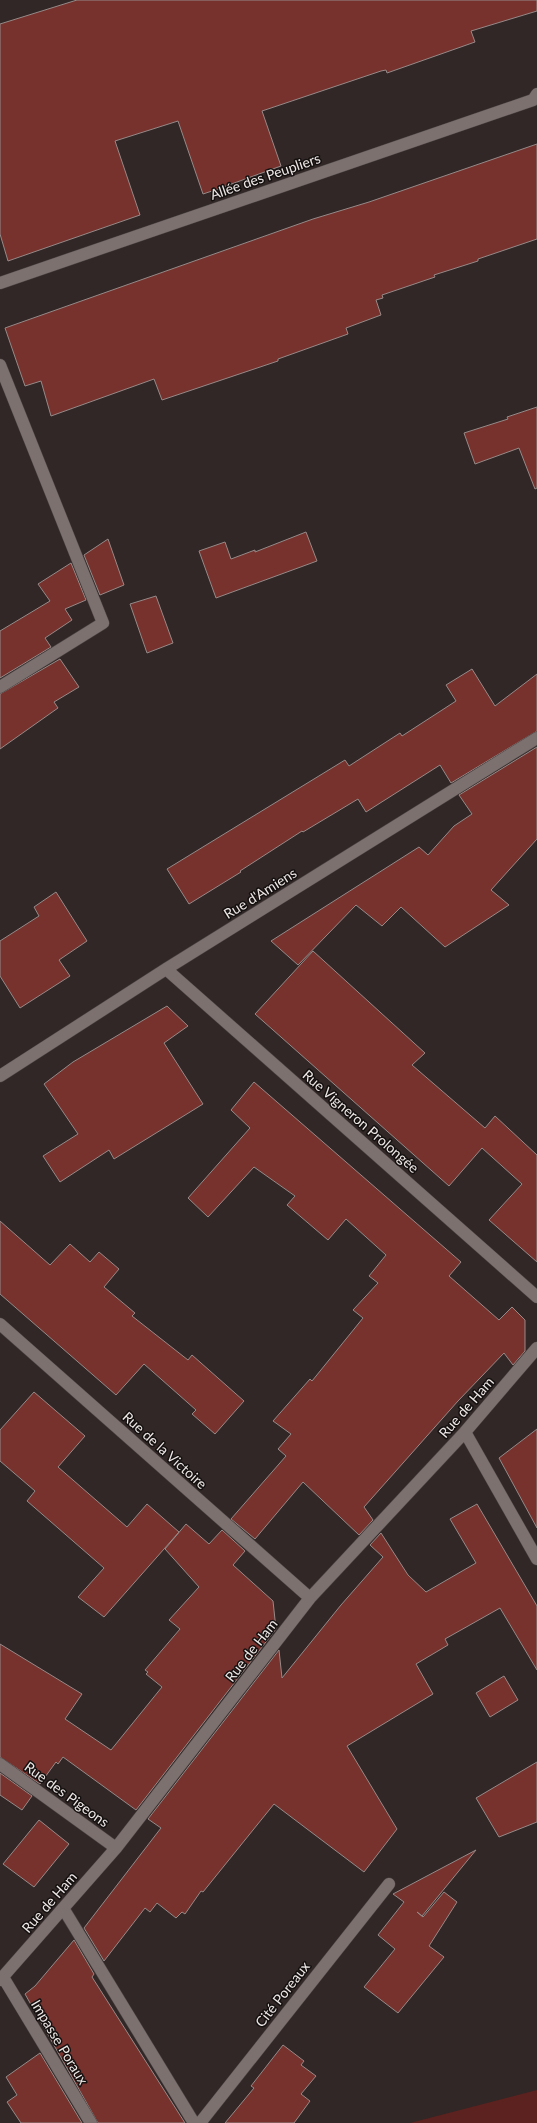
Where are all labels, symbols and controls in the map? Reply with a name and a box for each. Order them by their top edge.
street label: Allée des Peupliers [208,149,322,203]
street label: Rue d'Amiens [220,864,300,922]
street label: Rue Vigneron Prolongée [299,1066,423,1176]
street label: Rue de Ham [435,1373,497,1441]
street label: Rue de la Victoire [119,1408,211,1492]
street label: Rue de Ham [221,1615,281,1685]
street label: Rue des Pigeons [21,1758,113,1830]
street label: Rue de Ham [18,1868,80,1936]
street label: Cité Poreaux [251,1958,313,2030]
street label: Impasse Poraux [28,1997,92,2088]

